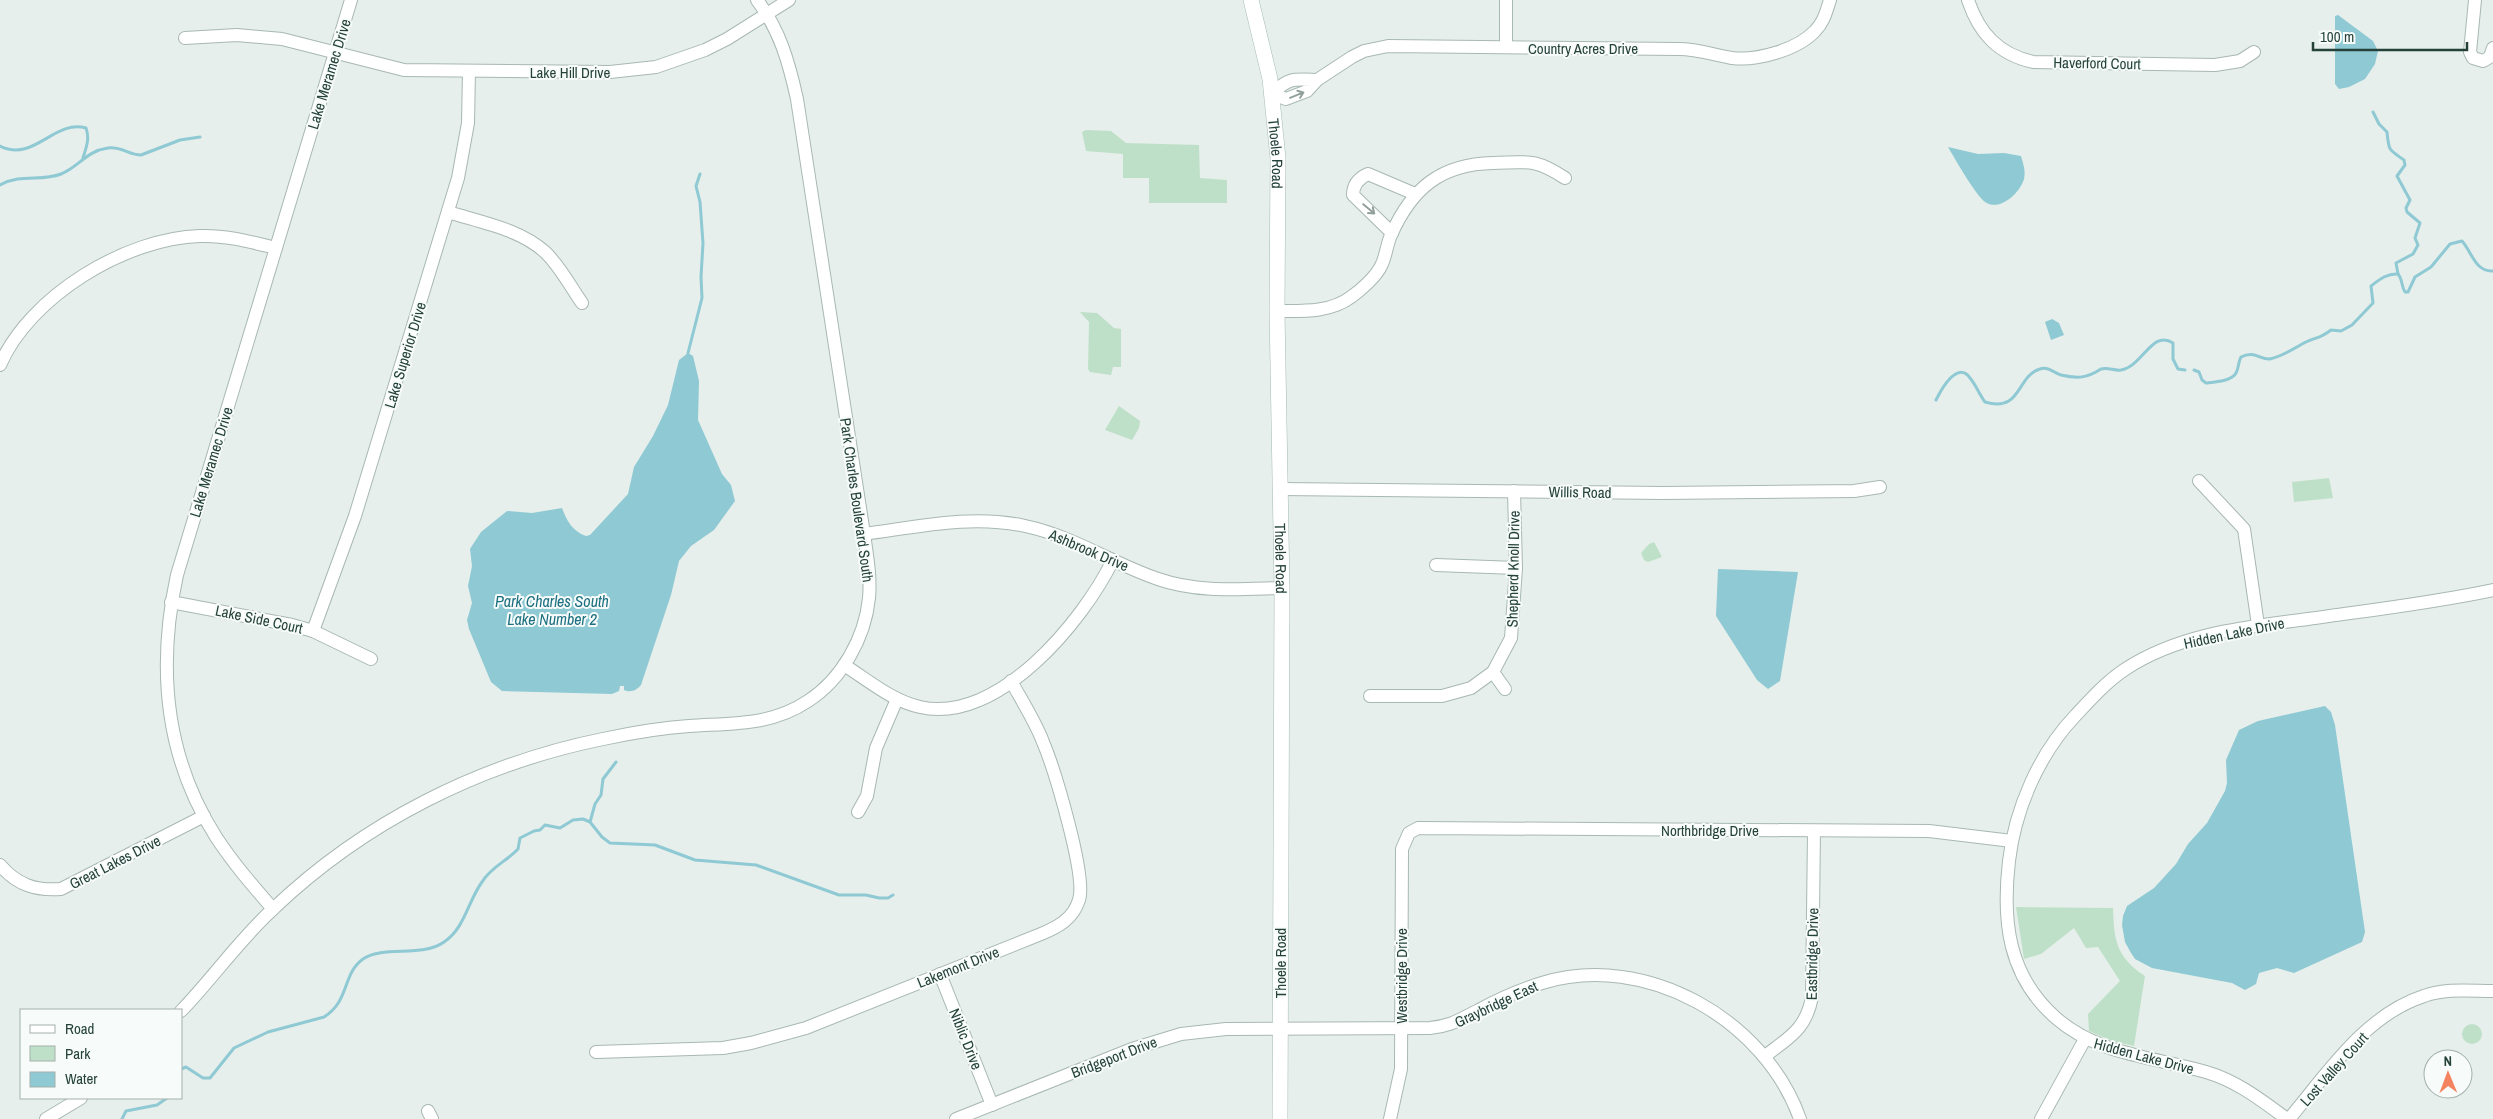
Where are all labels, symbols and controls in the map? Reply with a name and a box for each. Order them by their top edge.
street label: Lake Meramec Drive [302,16,356,132]
scale bar [2313,20,2467,52]
text: 100 m [2320,26,2354,47]
street label: Country Acres Drive [1528,38,1638,59]
street label: Haverford Court [2053,52,2142,74]
street label: Lake Hill Drive [530,62,610,83]
one-way arrow [1289,90,1304,99]
street label: Thoele Road [1264,117,1289,189]
one-way arrow [1362,204,1375,215]
street label: Lake Superior Drive [379,299,431,411]
street label: Lake Meramec Drive [184,404,238,520]
street label: Park Charles Boulevard South [835,417,879,583]
street label: Willis Road [1548,481,1612,503]
street label: Shepherd Knoll Drive [1501,510,1525,628]
street label: Ashbrook Drive [1045,523,1132,576]
street label: Thoele Road [1270,523,1293,594]
water label: Park Charles South Lake Number 2 [495,590,609,630]
street label: Lake Side Court [213,599,305,639]
street label: Hidden Lake Drive [2182,612,2286,654]
street label: Northbridge Drive [1661,820,1759,841]
street label: Great Lakes Drive [66,830,164,894]
street label: Eastbridge Drive [1801,908,1823,1000]
street label: Thoele Road [1270,928,1291,998]
street label: Westbridge Drive [1391,928,1412,1024]
street label: Lakemont Drive [914,941,1002,993]
street label: Graybridge East [1451,975,1542,1032]
street label: Niblic Drive [944,1005,988,1073]
legend [20,1009,182,1099]
text: Road [65,1018,94,1039]
street label: Lost Valley Court [2295,1027,2373,1110]
street label: Bridgeport Drive [1068,1031,1160,1083]
street label: Hidden Lake Drive [2092,1033,2196,1079]
text: Park [65,1043,91,1064]
north arrow [2423,1049,2473,1099]
text: N [2443,1052,2452,1070]
text: Water [65,1068,97,1089]

